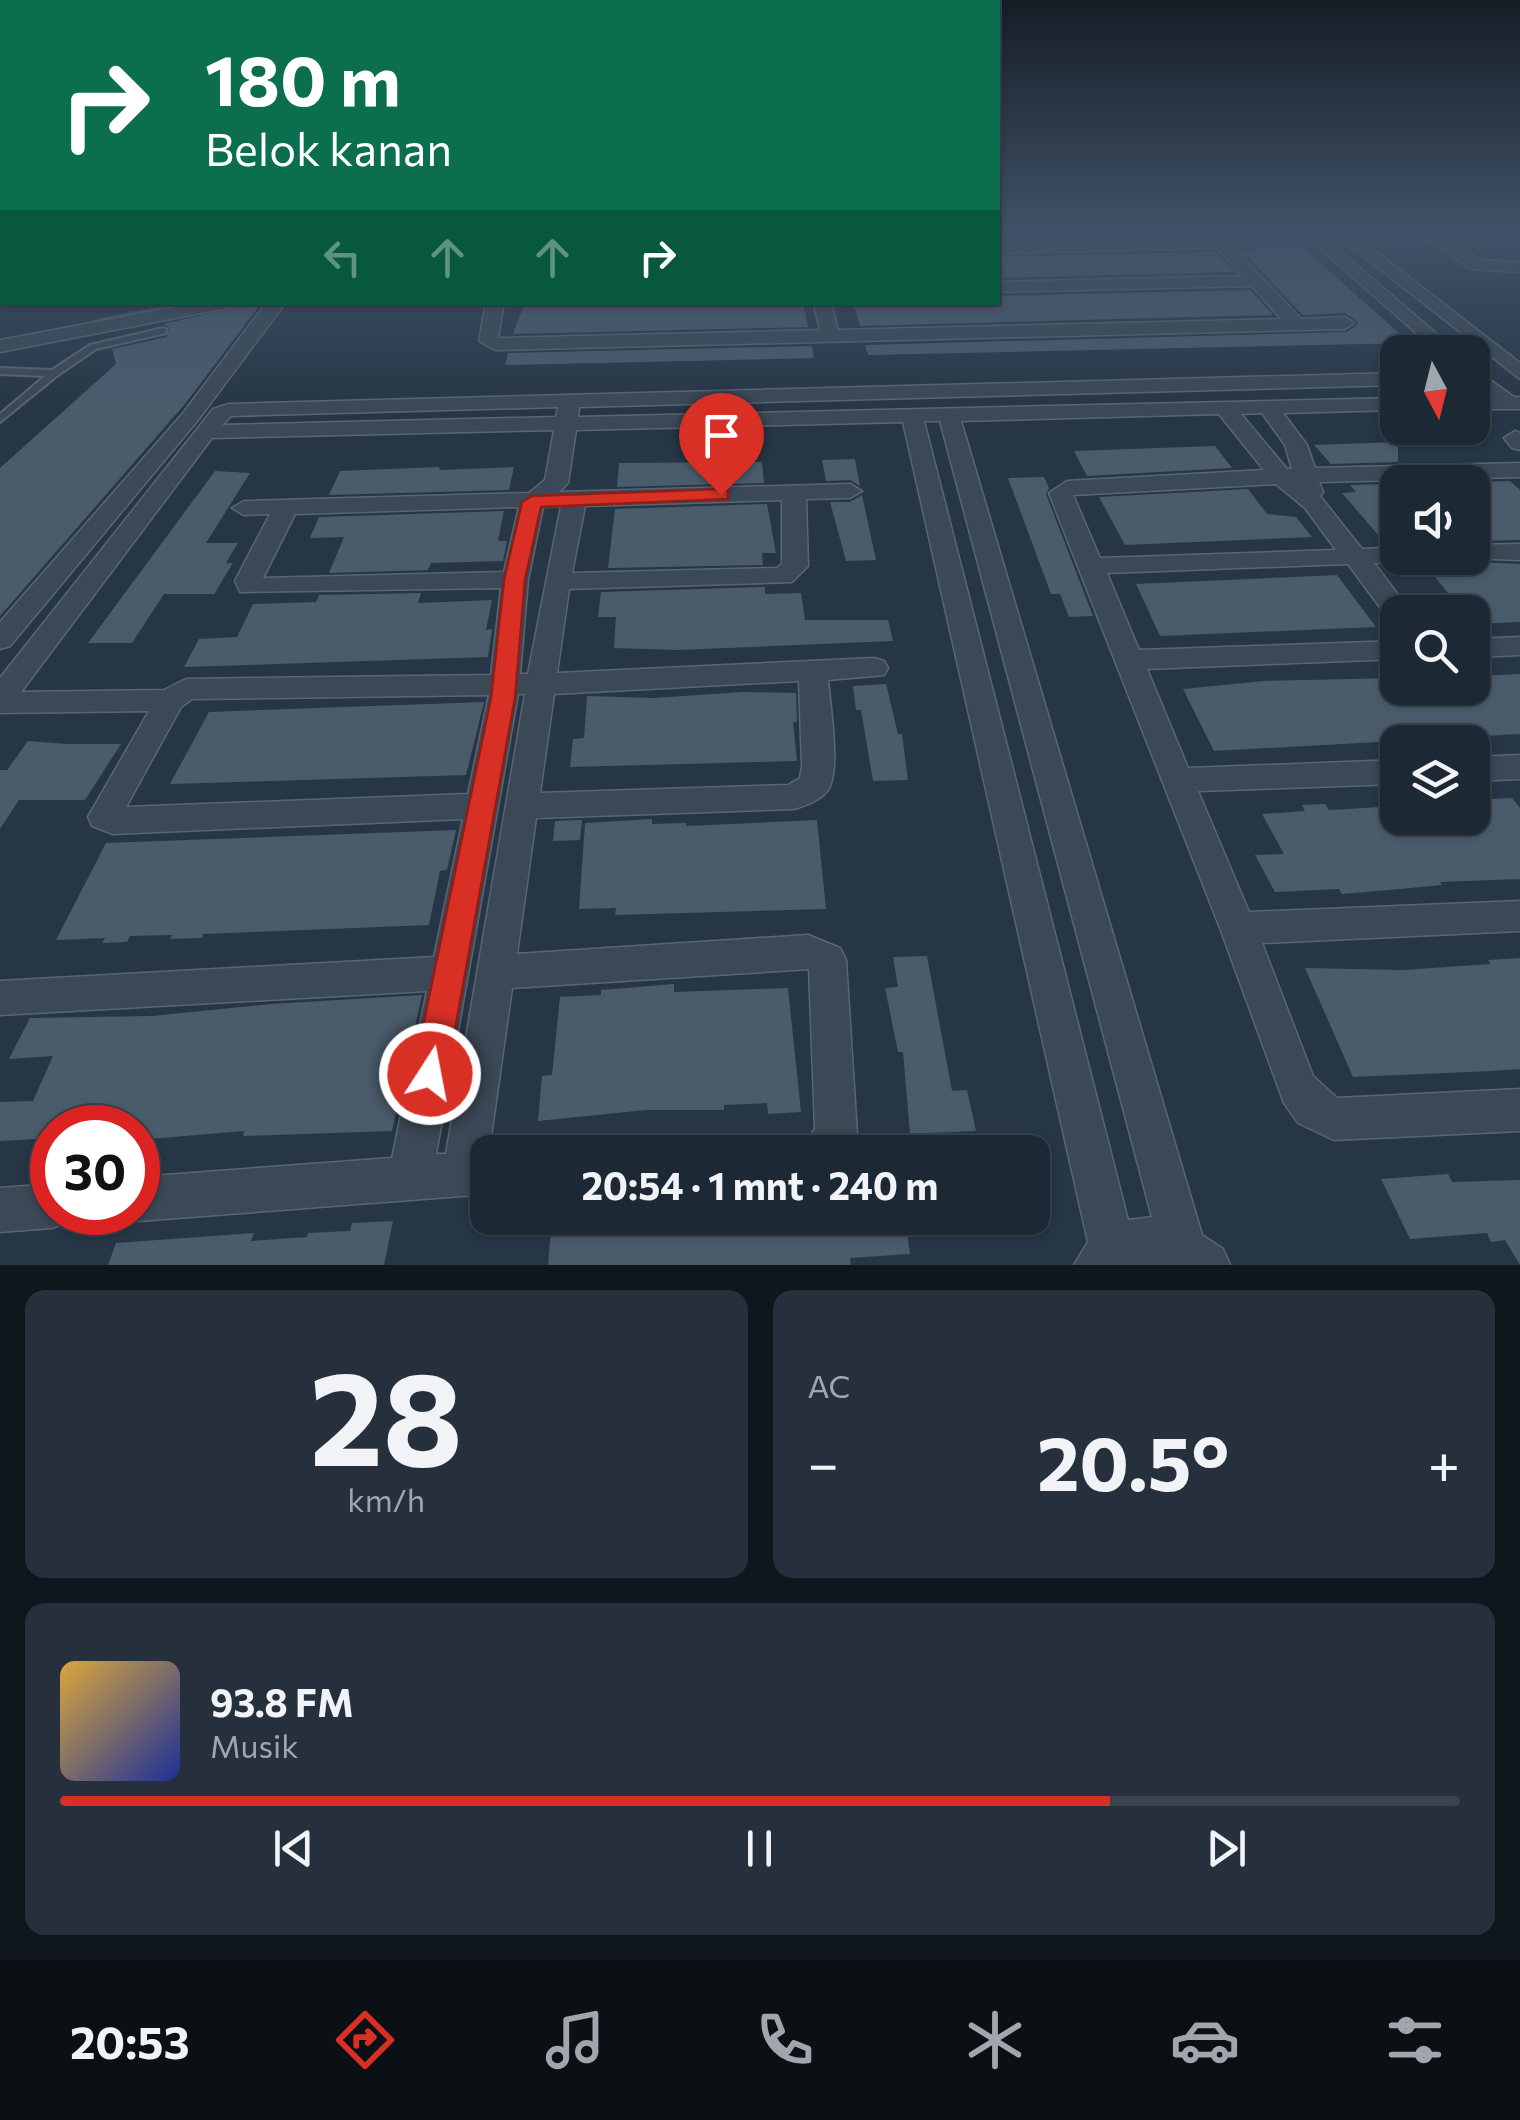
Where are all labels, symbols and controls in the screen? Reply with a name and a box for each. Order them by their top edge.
text: 180 m [205,35,401,120]
icon: right [40,40,170,170]
text: Belok kanan [205,120,452,175]
icon: left [315,230,370,285]
icon: ahead [420,230,475,285]
icon: ahead [525,230,580,285]
icon: right [630,230,685,285]
north arrow [1380,335,1490,445]
map controls [1380,335,1490,835]
pin [679,393,764,496]
icon: arrive [694,408,749,463]
button: sound [1380,465,1490,575]
button: search [1380,595,1490,705]
button: layers [1380,725,1490,835]
position arrow [378,1022,482,1126]
speed limit sign: 30 [30,1105,160,1235]
text: 20:54 · 1 mnt · 240 m [581,1161,939,1208]
text: 28 [309,1334,463,1493]
text: AC [808,1365,851,1405]
text: 20.5° [1037,1415,1229,1506]
text: − [808,1428,839,1495]
text: + [1428,1428,1460,1495]
text: km/h [347,1479,425,1519]
text: 93.8 FM [210,1678,354,1725]
text: Musik [210,1725,299,1765]
icon: previous [266,1821,321,1876]
icon: pause [732,1821,787,1876]
icon: next [1199,1821,1254,1876]
icon: directions [330,2005,400,2075]
icon: music [540,2005,610,2075]
icon: phone [750,2005,820,2075]
icon: climate [960,2005,1030,2075]
icon: car [1170,2005,1240,2075]
icon: filters [1380,2005,1450,2075]
text: 20:53 [70,2013,190,2068]

